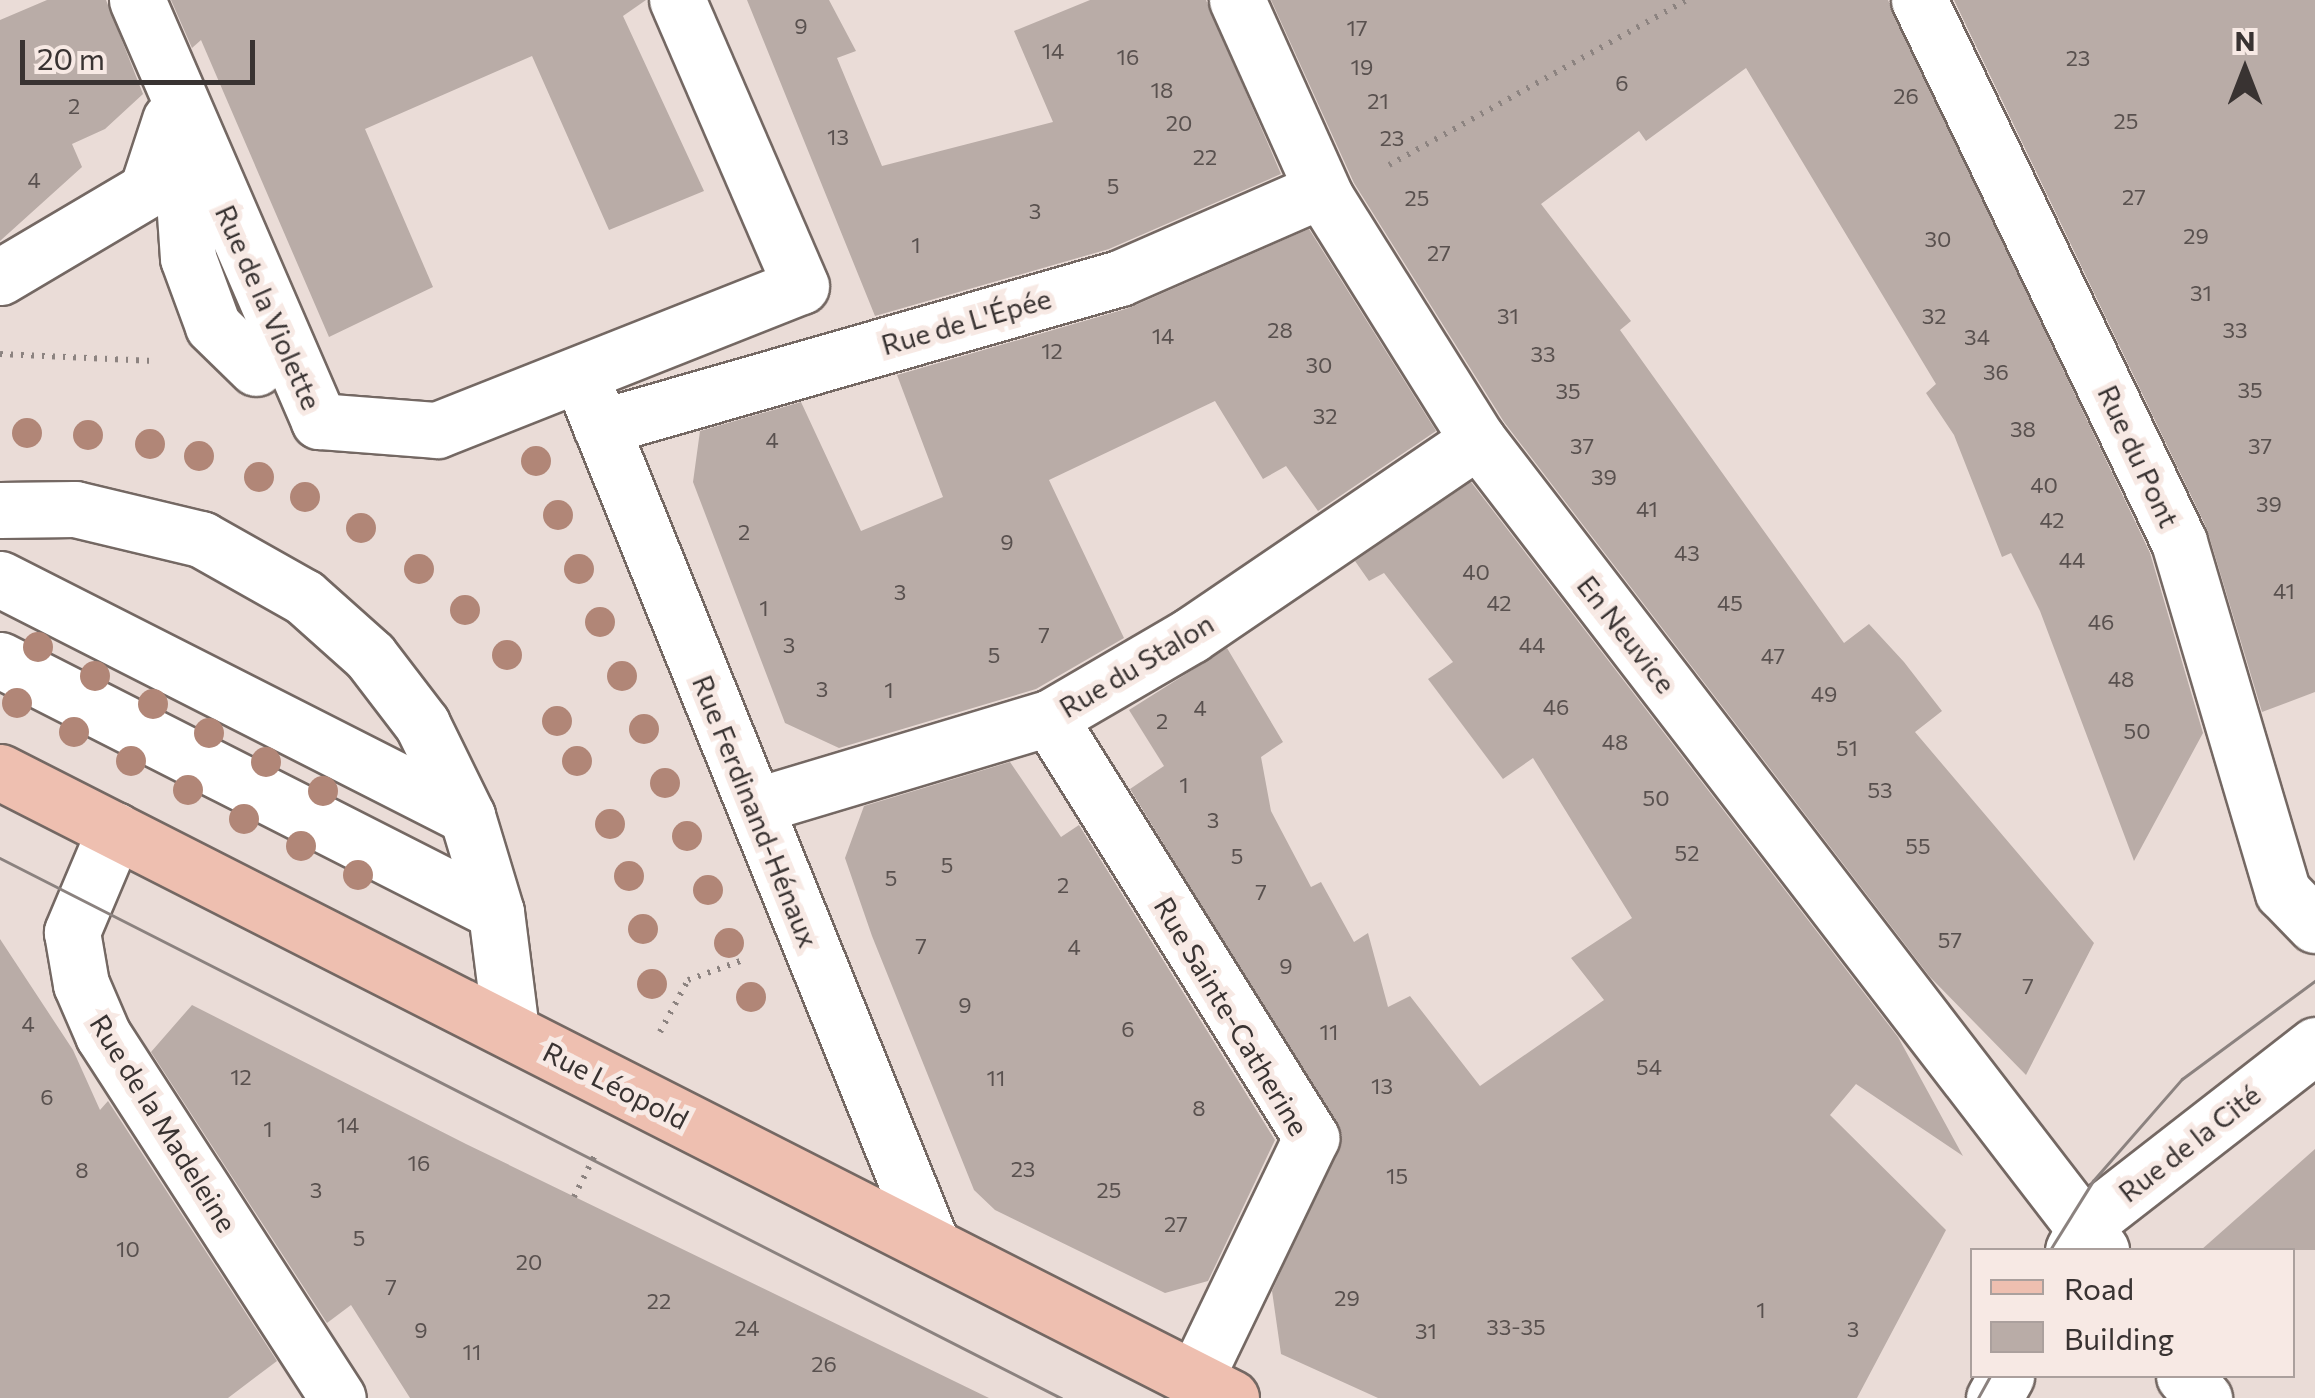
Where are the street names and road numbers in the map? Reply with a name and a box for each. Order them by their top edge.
street label: Rue de la Violette [209,200,329,414]
street label: Rue de L'Épée [877,281,1055,361]
street label: Rue du Pont [2091,380,2187,532]
street label: En Neuvice [1571,569,1683,699]
street label: Rue du Stalon [1053,606,1219,724]
street label: Rue Ferdinand-Hénaux [686,670,826,952]
street label: Rue Sainte-Catherine [1148,891,1316,1141]
street label: Rue de la Madeleine [84,1008,244,1238]
street label: Rue Léopold [538,1034,694,1136]
street label: Rue de la Cité [2112,1077,2266,1209]

